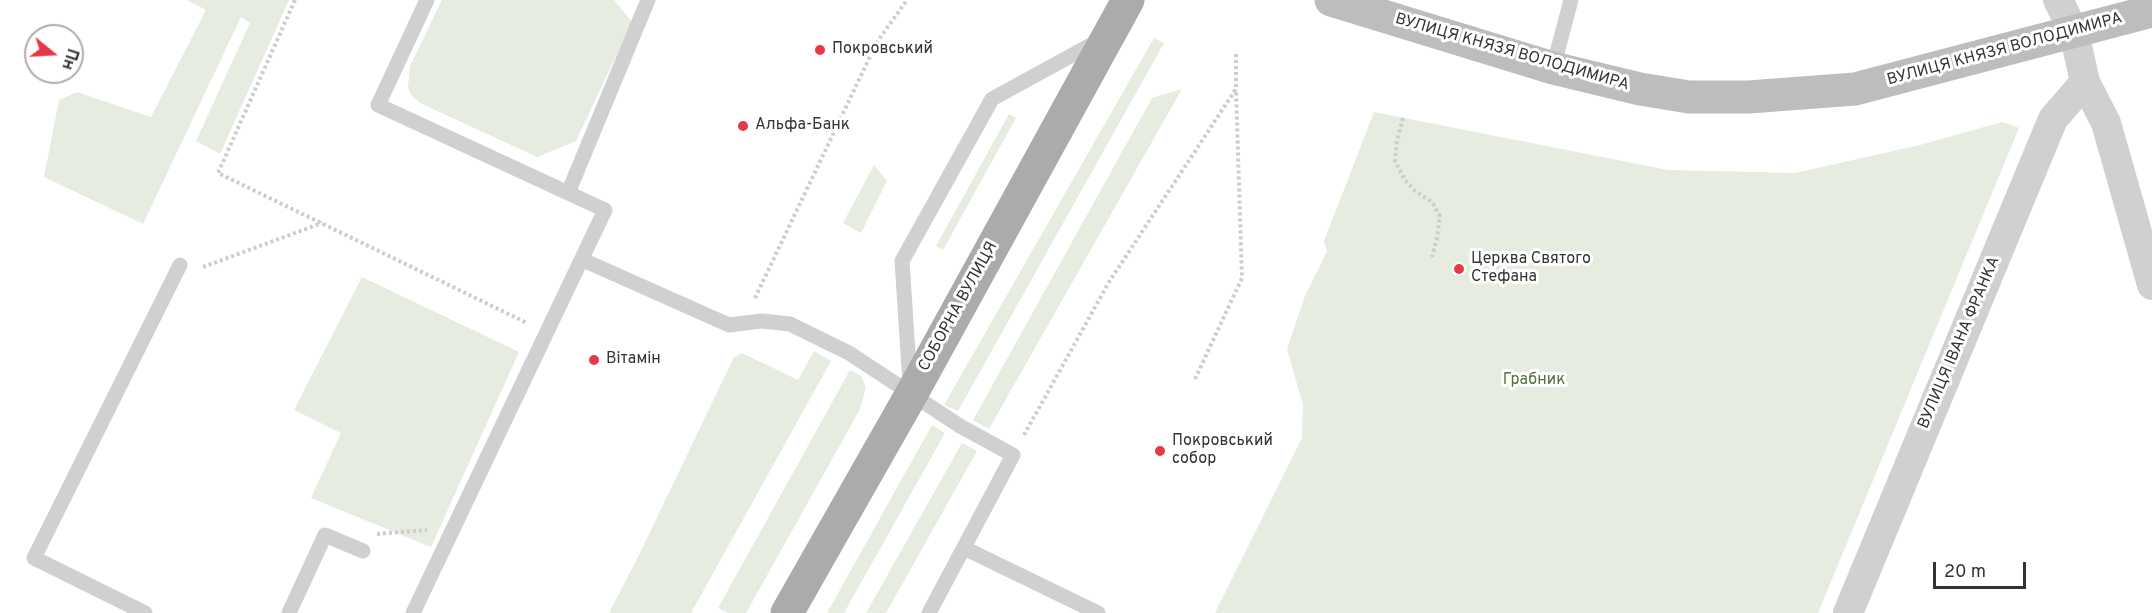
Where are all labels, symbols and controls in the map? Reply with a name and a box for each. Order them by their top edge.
street label: ВУЛИЦЯ КНЯЗЯ ВОЛОДИМИРА [1885,9,2125,91]
street label: ВУЛИЦЯ КНЯЗЯ ВОЛОДИМИРА [1393,10,1631,96]
north arrow [24,24,84,84]
place label: Покровський [832,40,933,60]
marker: Покровський [813,43,827,57]
text: Пн [56,46,82,72]
place label: Альфа-Банк [755,116,850,136]
marker: Альфа-Банк [736,119,750,133]
street label: СОБОРНА ВУЛИЦЯ [915,239,1003,375]
place label: Церква Святого Стефана [1471,250,1591,288]
street label: ВУЛИЦЯ ІВАНА ФРАНКА [1915,254,2005,432]
marker: Церква Святого Стефана [1452,262,1466,276]
place label: Вітамін [606,350,661,370]
marker: Вітамін [587,353,601,367]
park label: Грабник [1503,371,1565,391]
place label: Покровський собор [1172,432,1273,470]
marker: Покровський собор [1153,444,1167,458]
scale bar [1936,550,2029,588]
text: 20 m [1944,561,1986,584]

